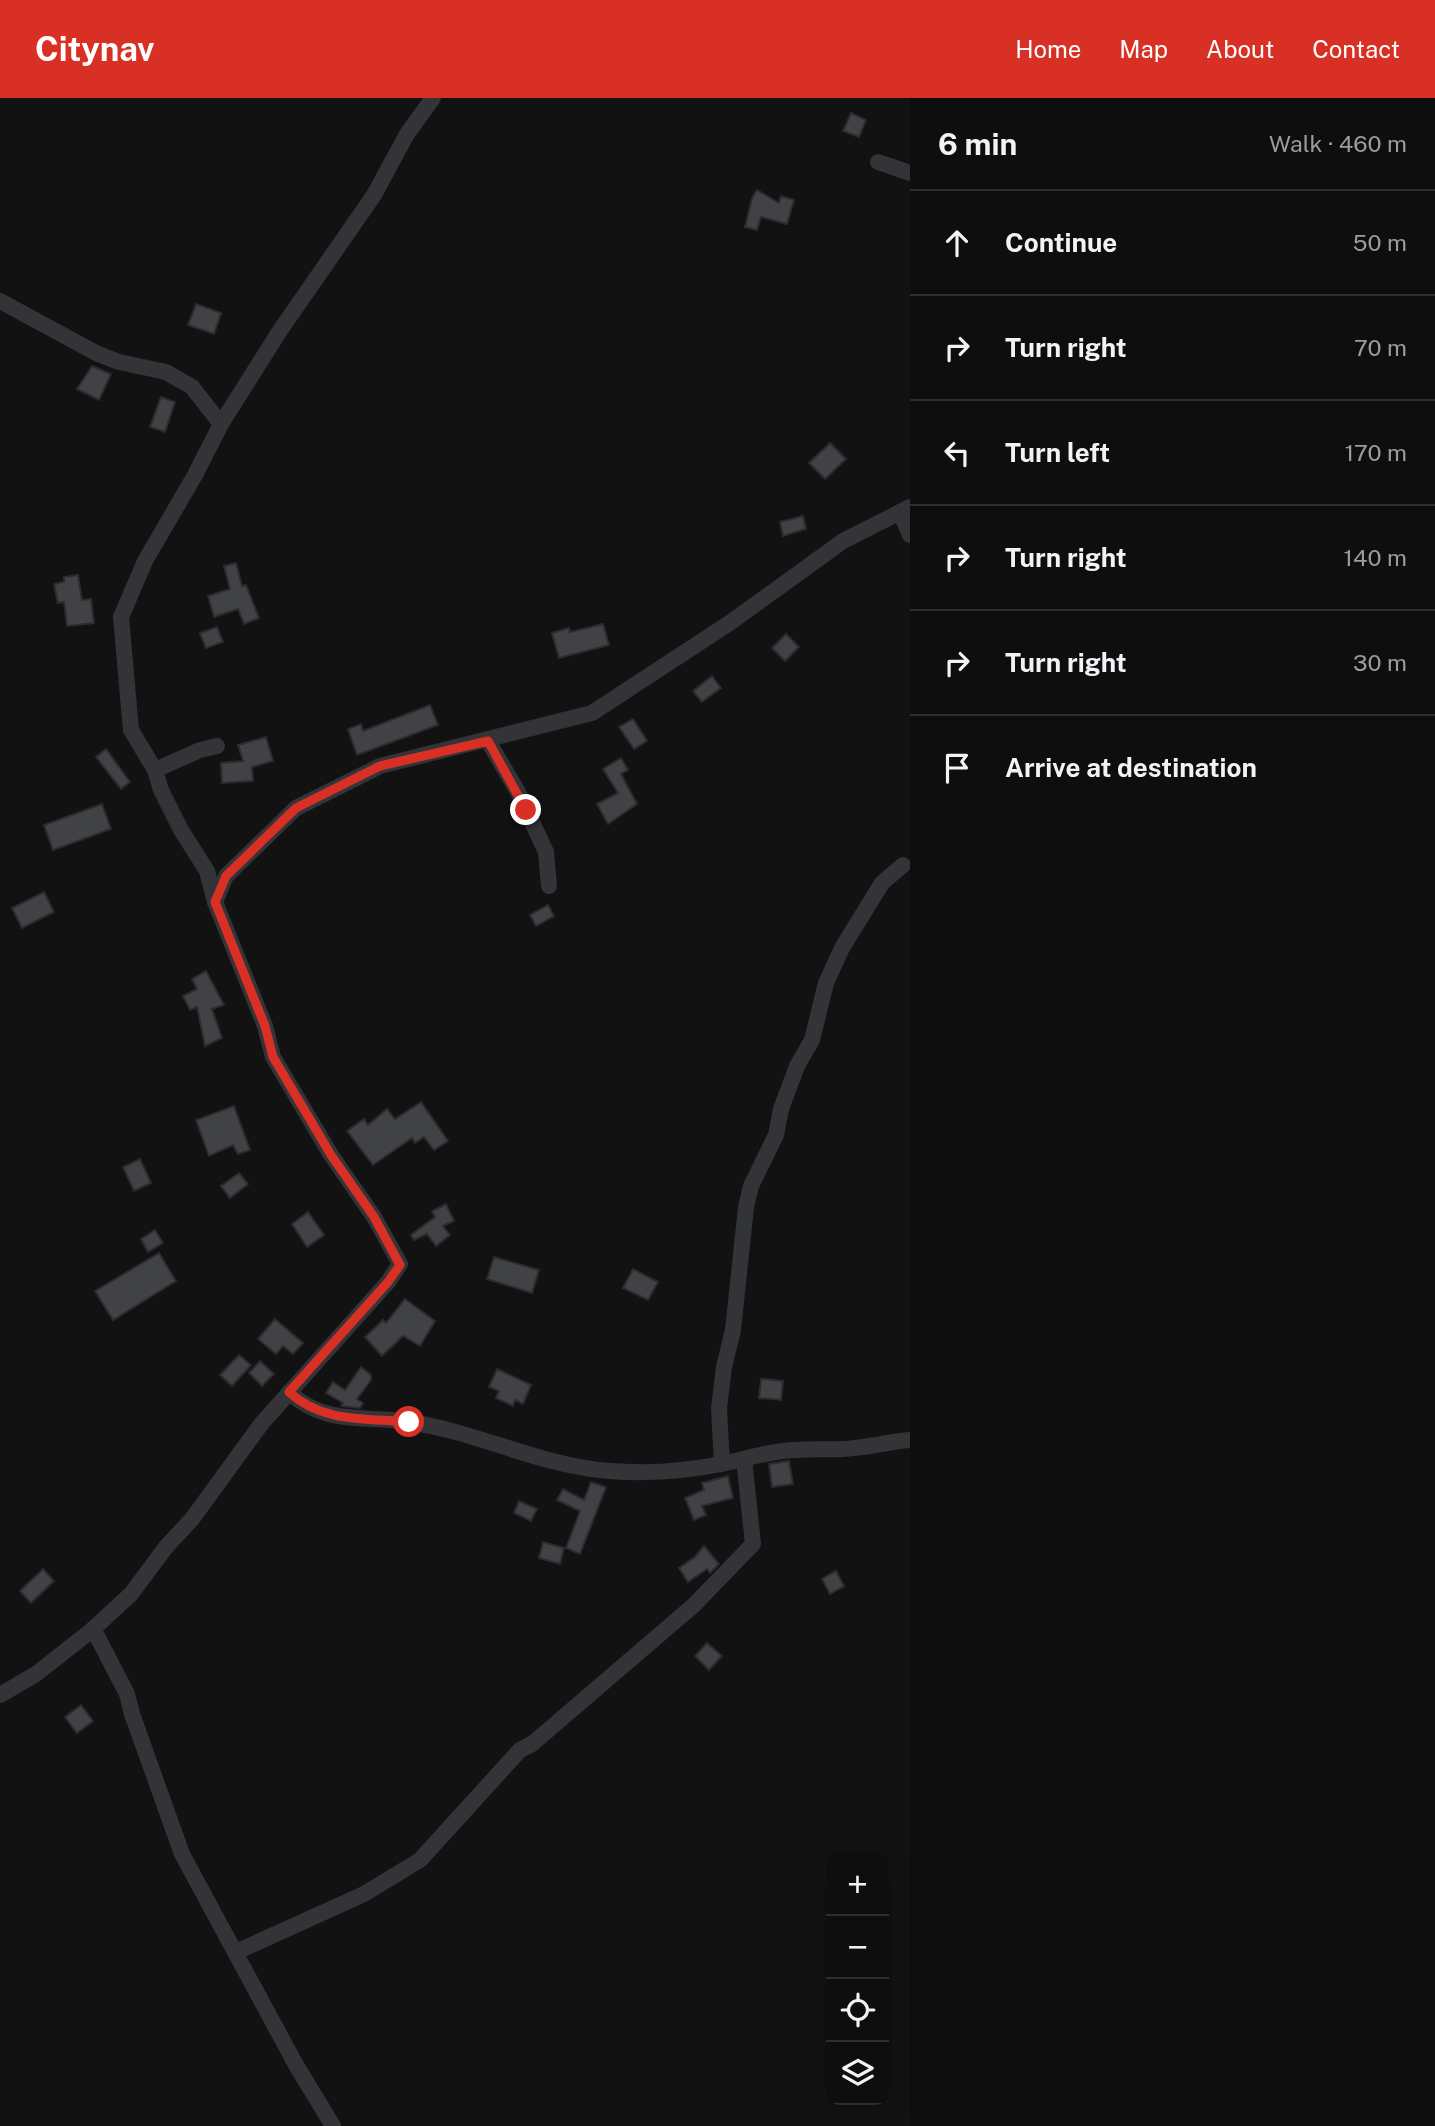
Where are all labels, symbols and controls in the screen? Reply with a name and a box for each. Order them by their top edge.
text: Citynav [35,30,155,68]
text: Home [1015,35,1081,63]
text: Map [1119,35,1168,63]
text: About [1206,35,1274,63]
text: Contact [1312,35,1400,63]
text: 6 min [938,126,1017,162]
text: Walk · 460 m [1269,130,1407,157]
icon: ahead [938,224,976,262]
text: Continue [1005,227,1117,258]
text: 50 m [1353,229,1407,256]
icon: right [938,329,976,367]
text: Turn right [1005,332,1127,363]
text: 70 m [1354,334,1407,361]
icon: left [938,434,976,472]
text: Turn left [1005,437,1110,468]
text: 170 m [1345,439,1407,466]
icon: right [938,539,976,577]
text: Turn right [1005,542,1127,573]
text: 140 m [1344,544,1407,571]
icon: right [938,644,976,682]
text: Turn right [1005,647,1127,678]
text: 30 m [1353,649,1407,676]
icon: arrive [938,749,976,787]
text: Arrive at destination [1005,752,1257,783]
route end [510,794,541,825]
route start [393,1406,424,1437]
map controls [826,1853,889,2105]
button: + [826,1853,889,1916]
button: − [826,1916,889,1979]
button: locate [826,1979,889,2042]
button: layers [826,2042,889,2105]

